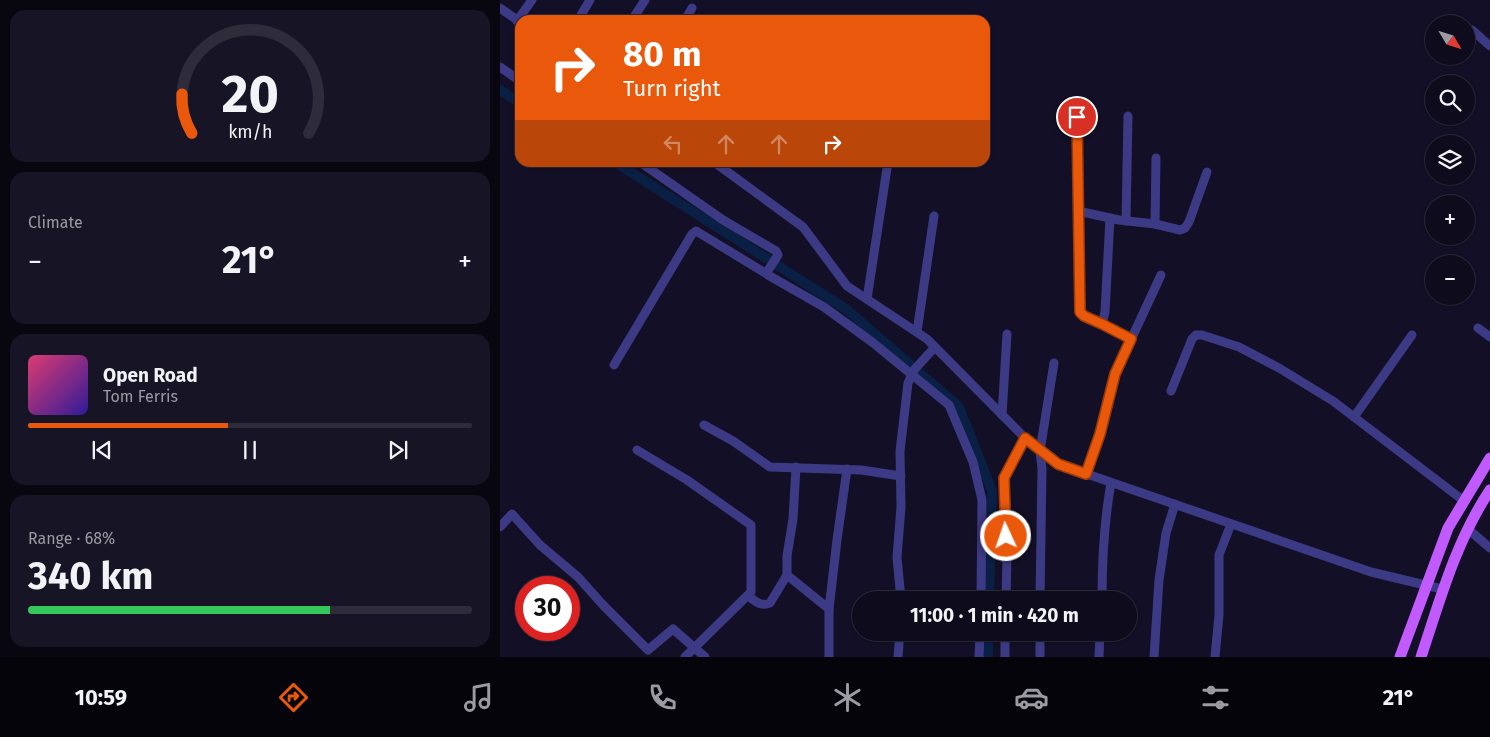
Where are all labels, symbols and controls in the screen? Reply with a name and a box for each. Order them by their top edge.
north arrow [1425,15,1475,65]
map controls [1425,15,1475,305]
text: 80 m [623,33,702,75]
icon: right [540,35,605,100]
text: 20 [221,63,279,126]
text: Turn right [623,75,720,102]
button: search [1425,75,1475,125]
pin [1056,96,1098,138]
icon: arrive [1063,103,1091,131]
text: km/h [228,121,272,143]
icon: left [659,130,687,158]
icon: ahead [712,130,740,158]
icon: ahead [765,130,793,158]
icon: right [818,130,846,158]
button: layers [1425,135,1475,185]
button: + [1425,195,1475,245]
text: Climate [28,213,83,232]
text: 21° [222,237,278,283]
text: − [28,245,42,278]
text: + [458,245,472,278]
button: − [1425,255,1475,305]
text: Open Road [103,364,198,387]
text: Tom Ferris [103,387,178,406]
icon: previous [88,436,116,464]
icon: pause [236,436,264,464]
icon: next [384,436,412,464]
position arrow [979,509,1031,561]
text: Range · 68% [28,529,115,548]
text: 340 km [28,553,153,599]
speed limit sign: 30 [515,576,580,641]
text: 11:00 · 1 min · 420 m [910,604,1079,627]
icon: directions [276,680,311,715]
icon: music [461,680,496,715]
icon: phone [645,680,680,715]
icon: climate [830,680,865,715]
icon: car [1014,680,1049,715]
icon: filters [1198,680,1233,715]
text: 10:59 [75,684,127,711]
text: 21° [1383,684,1415,711]

